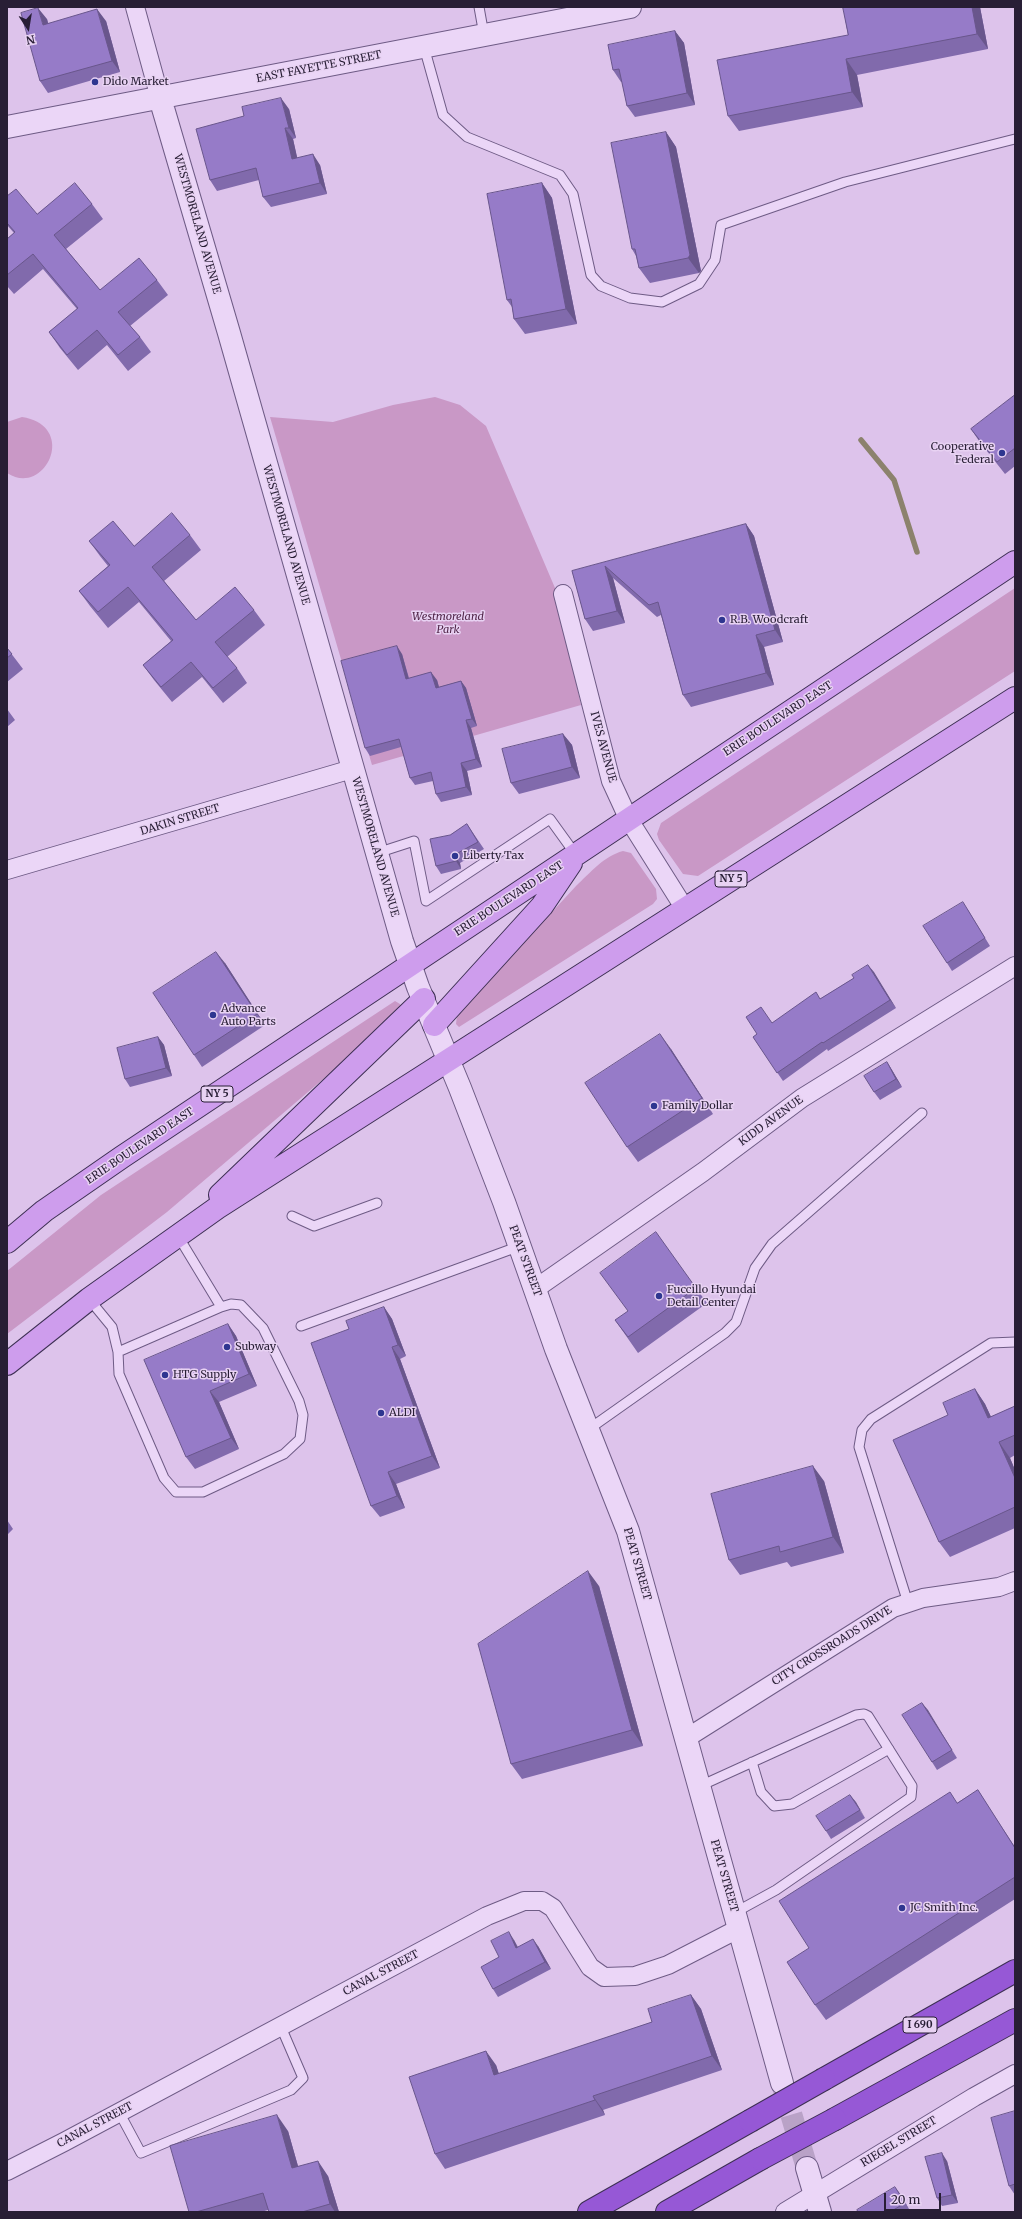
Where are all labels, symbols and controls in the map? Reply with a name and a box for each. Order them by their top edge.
north arrow [8,8,48,48]
text: N [25,32,36,47]
street label: EAST FAYETTE STREET [255,48,383,86]
place label: Dido Market [103,75,169,89]
marker: Dido Market [90,77,100,87]
street label: WESTMORELAND AVENUE [171,153,223,295]
place label: Cooperative Federal [931,440,994,466]
marker: Cooperative Federal [997,448,1007,458]
street label: WESTMORELAND AVENUE [260,464,312,606]
park label: Westmoreland Park [412,610,484,636]
place label: R.B. Woodcraft [730,613,808,627]
marker: R.B. Woodcraft [717,615,727,625]
street label: ERIE BOULEVARD EAST [721,679,835,759]
street label: IVES AVENUE [587,710,619,784]
street label: WESTMORELAND AVENUE [349,776,401,918]
street label: DAKIN STREET [139,802,221,838]
place label: Liberty Tax [463,849,524,863]
marker: Liberty Tax [450,851,460,861]
street label: ERIE BOULEVARD EAST [452,859,566,939]
road number: NY 5 [715,871,747,887]
place label: Advance Auto Parts [221,1002,276,1028]
marker: Advance Auto Parts [208,1010,218,1020]
road number: NY 5 [201,1086,233,1102]
street label: KIDD AVENUE [736,1093,806,1149]
place label: Family Dollar [662,1099,733,1113]
marker: Family Dollar [649,1101,659,1111]
street label: ERIE BOULEVARD EAST [84,1105,196,1187]
street label: PEAT STREET [506,1224,544,1298]
place label: Fuccillo Hyundai Detail Center [667,1283,756,1309]
marker: Fuccillo Hyundai Detail Center [654,1291,664,1301]
place label: Subway [235,1340,276,1354]
marker: Subway [222,1342,232,1352]
place label: HTG Supply [173,1368,236,1382]
marker: HTG Supply [160,1370,170,1380]
place label: ALDI [389,1406,416,1420]
marker: ALDI [376,1408,386,1418]
street label: PEAT STREET [620,1526,654,1602]
street label: CITY CROSSROADS DRIVE [770,1604,894,1688]
street label: PEAT STREET [707,1838,741,1914]
place label: JC Smith Inc. [910,1901,978,1915]
marker: JC Smith Inc. [897,1903,907,1913]
street label: CANAL STREET [341,1947,421,1999]
road number: I 690 [903,2017,937,2033]
street label: CANAL STREET [55,2099,135,2151]
street label: RIEGEL STREET [859,2114,939,2170]
scale bar [886,2185,943,2211]
text: 20 m [891,2192,920,2207]

